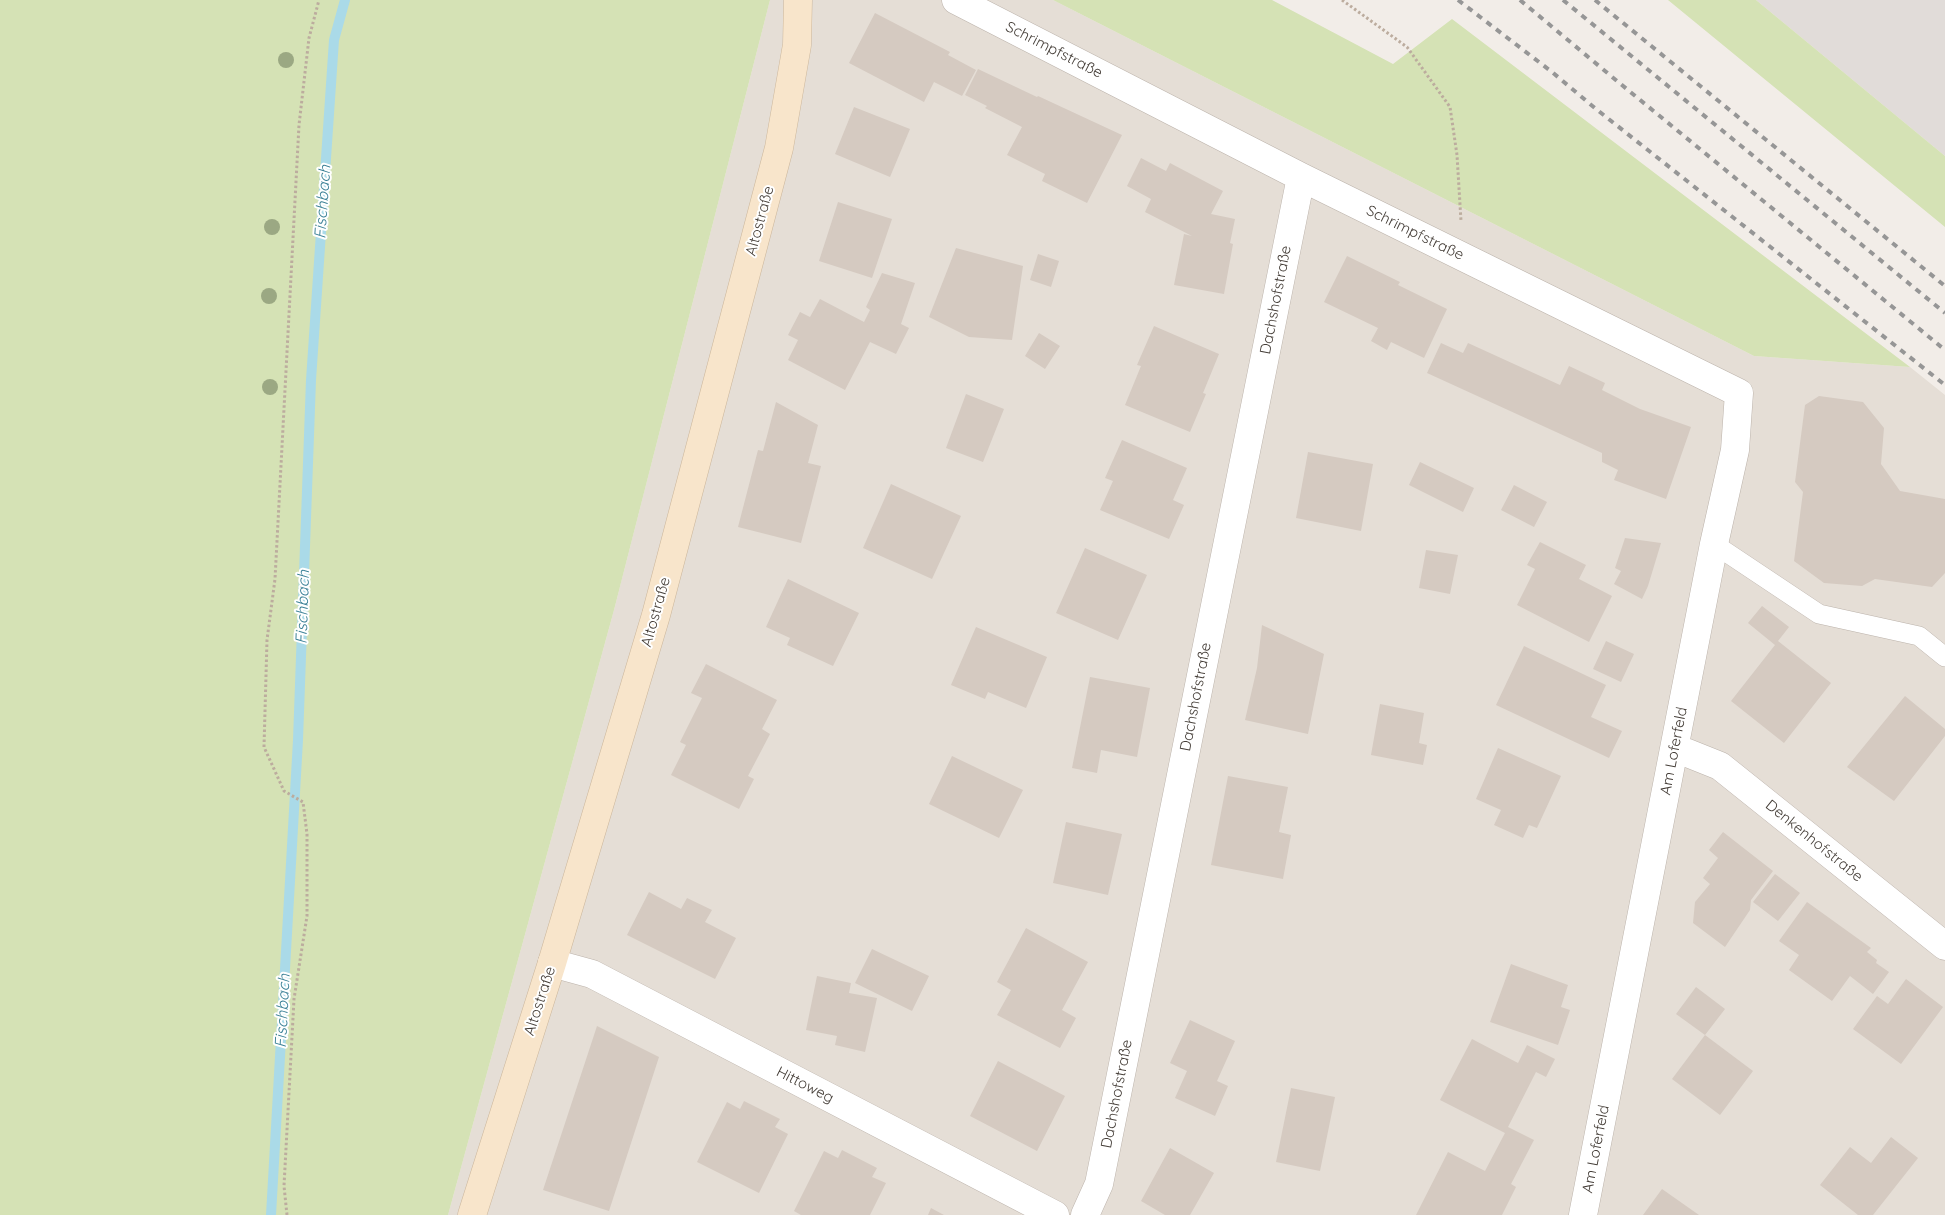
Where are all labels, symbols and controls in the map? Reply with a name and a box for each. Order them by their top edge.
street label: Schrimpfstraße [1003,18,1105,82]
water label: Fischbach [311,164,335,240]
street label: Altostraße [742,184,778,258]
street label: Schrimpfstraße [1363,202,1467,264]
street label: Dachshofstraße [1257,244,1295,356]
water label: Fischbach [292,570,314,644]
street label: Altostraße [637,575,675,649]
street label: Dachshofstraße [1177,641,1215,753]
street label: Am Loferfeld [1657,705,1691,797]
street label: Denkenhofstraße [1762,796,1866,886]
street label: Altostraße [520,964,560,1038]
water label: Fischbach [271,973,295,1049]
street label: Dachshofstraße [1098,1038,1136,1150]
street label: Hittoweg [773,1063,837,1107]
street label: Am Loferfeld [1579,1103,1613,1195]

